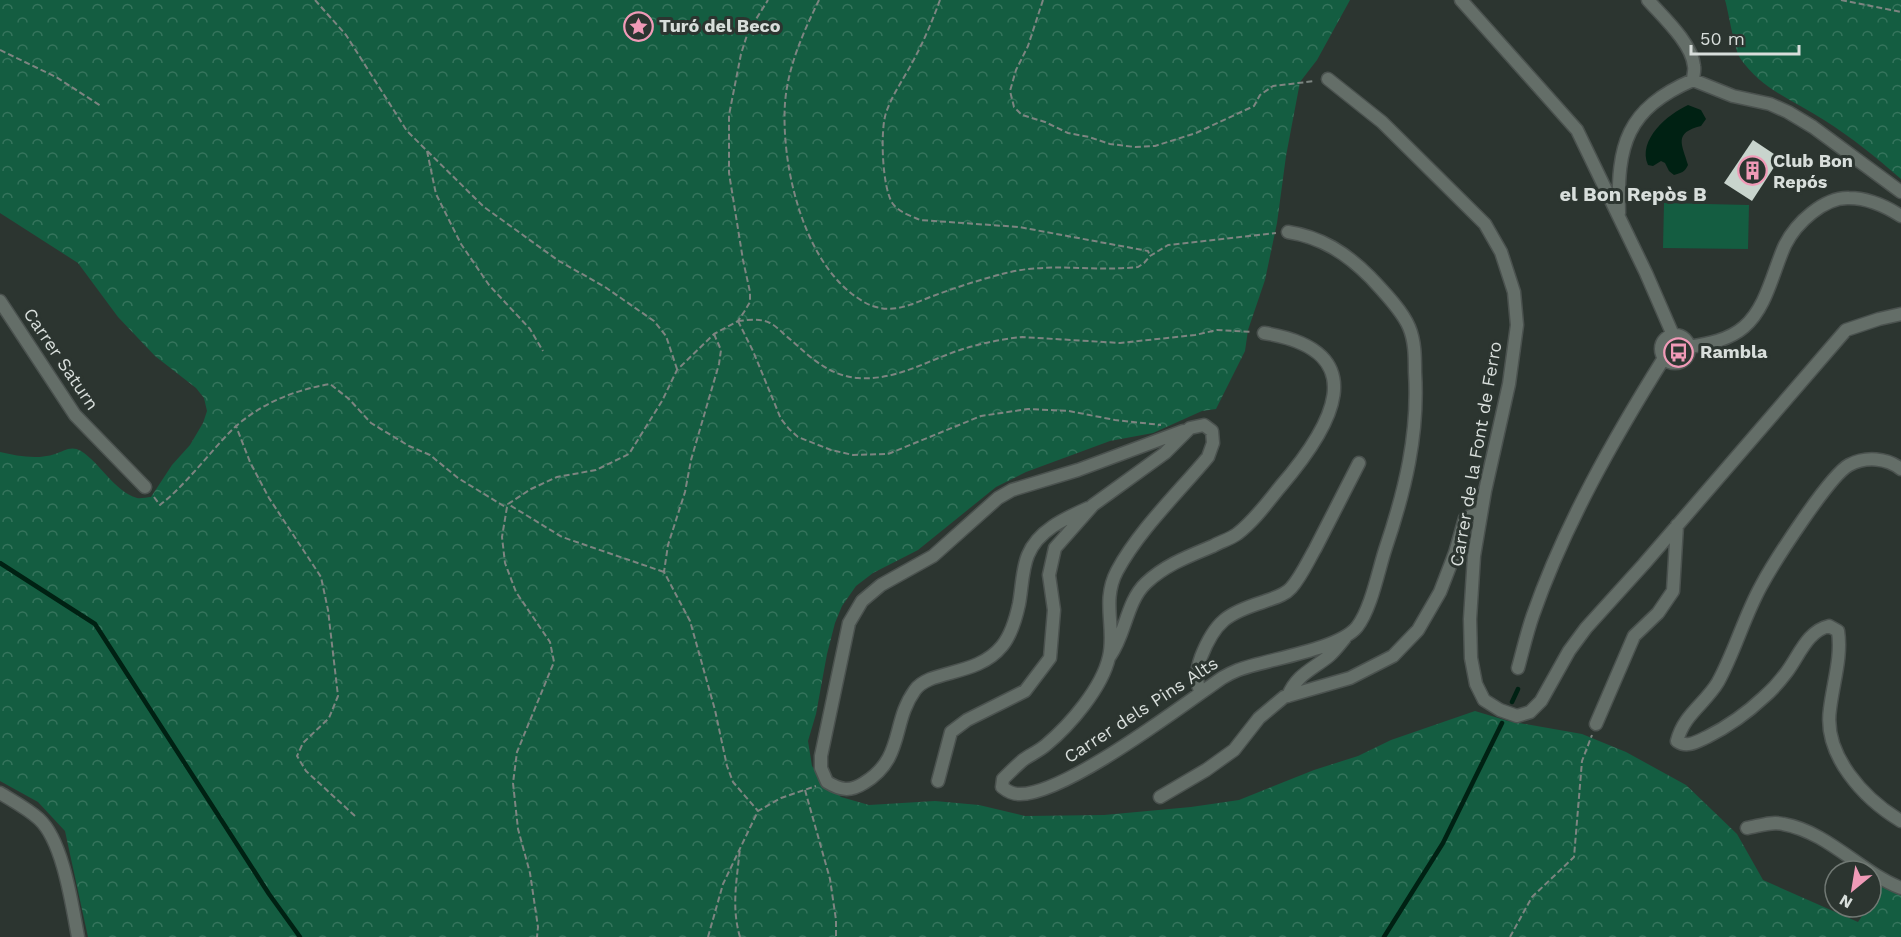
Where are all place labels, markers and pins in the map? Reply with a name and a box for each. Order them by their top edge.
place icon: Turó del Beco [622,10,654,42]
place label: Turó del Beco [659,15,781,36]
place label: Club Bon Repós [1773,150,1853,192]
building icon: Club Bon Repós [1736,155,1768,187]
bus stop icon: Rambla [1663,336,1695,368]
place label: Rambla [1700,341,1768,362]

